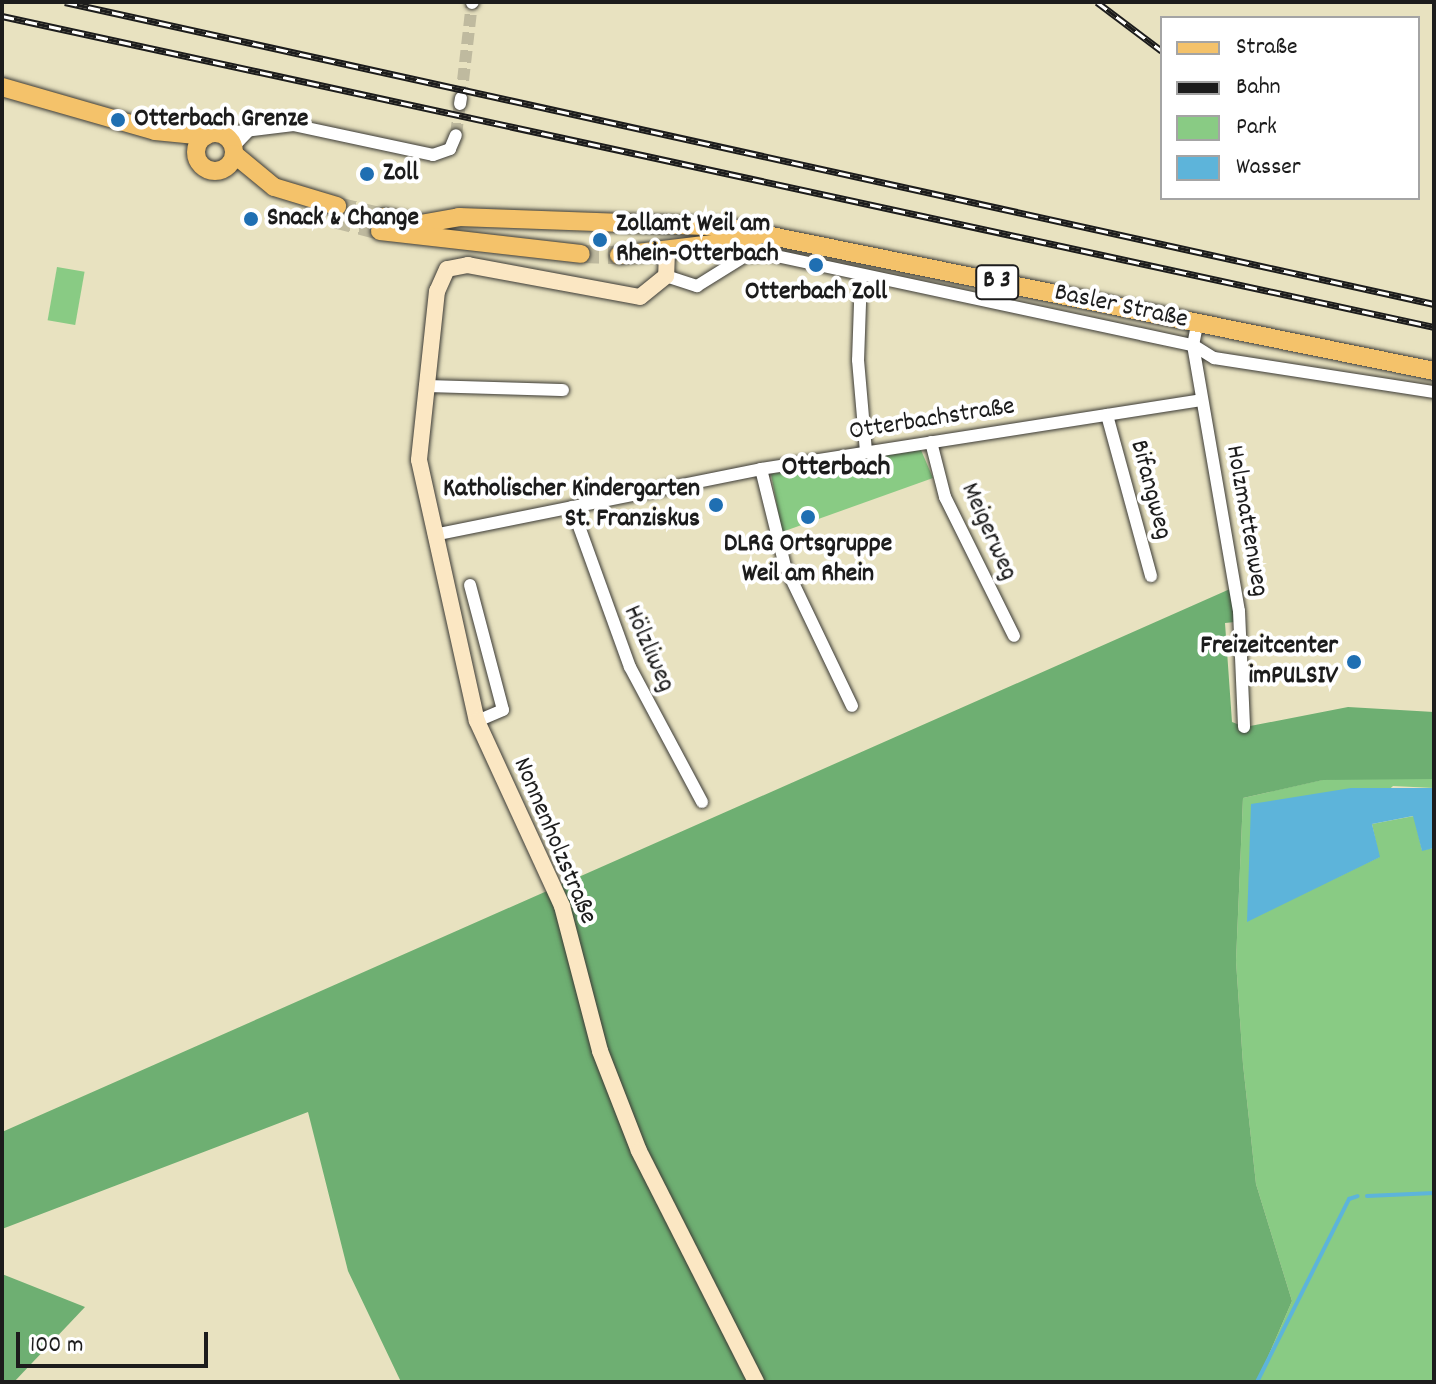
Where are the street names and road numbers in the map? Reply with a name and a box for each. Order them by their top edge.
road number: B 3 [975,262,1019,302]
street label: Basler Straße [1052,278,1190,336]
street label: Otterbachstraße [847,392,1017,448]
street label: Bifangweg [1122,437,1178,543]
street label: Holzmattenweg [1217,443,1275,599]
street label: Meigerweg [953,478,1023,586]
street label: Hölzliweg [615,601,681,697]
street label: Nonnenholzstraße [505,753,603,929]

